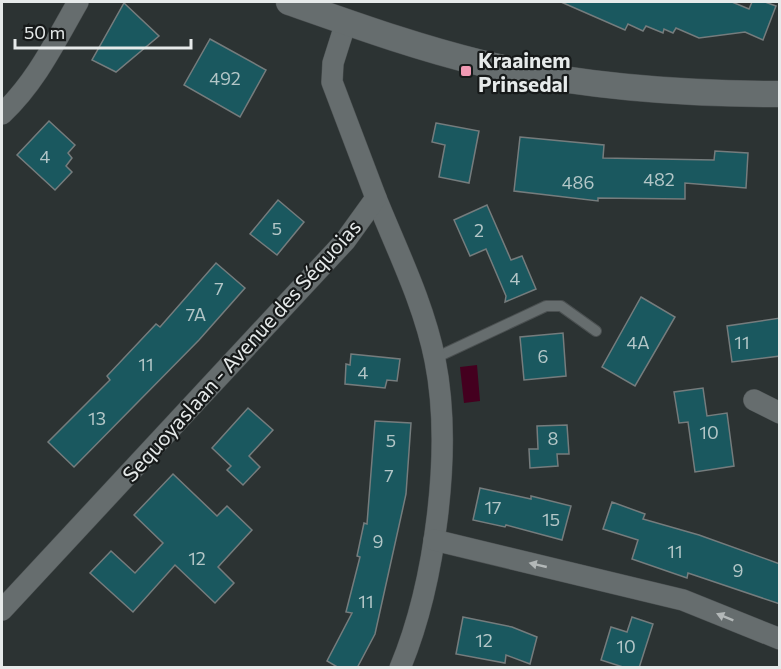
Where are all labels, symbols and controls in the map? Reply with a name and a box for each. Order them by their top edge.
scale bar [15,12,190,50]
text: 50 m [24,21,65,43]
place label: Kraainem Prinsedal [478,47,571,96]
marker: Kraainem Prinsedal [459,64,473,78]
house number: 492 [209,67,241,89]
house number: 4 [40,145,51,167]
house number: 482 [643,168,675,190]
house number: 486 [562,171,594,193]
street label: Sequoyaslaan - Avenue des Séquoias [117,214,365,486]
house number: 5 [272,217,282,239]
house number: 2 [474,219,484,241]
house number: 4 [510,267,521,289]
house number: 7 [214,277,224,299]
house number: 7A [186,303,206,325]
house number: 4A [626,331,650,353]
house number: 11 [734,331,750,353]
house number: 6 [538,345,548,367]
house number: 11 [138,353,154,375]
house number: 4 [358,361,369,383]
house number: 13 [88,407,106,429]
house number: 10 [699,421,719,443]
house number: 8 [548,427,559,449]
house number: 5 [386,429,396,451]
house number: 7 [384,464,394,486]
house number: 17 [484,496,502,518]
house number: 15 [542,508,560,530]
house number: 9 [373,530,383,552]
house number: 11 [667,540,683,562]
house number: 12 [188,547,206,569]
one-way arrow [529,559,547,569]
house number: 9 [733,559,743,581]
house number: 11 [358,590,374,612]
one-way arrow [716,612,734,622]
house number: 12 [475,629,493,651]
house number: 10 [616,635,636,657]

